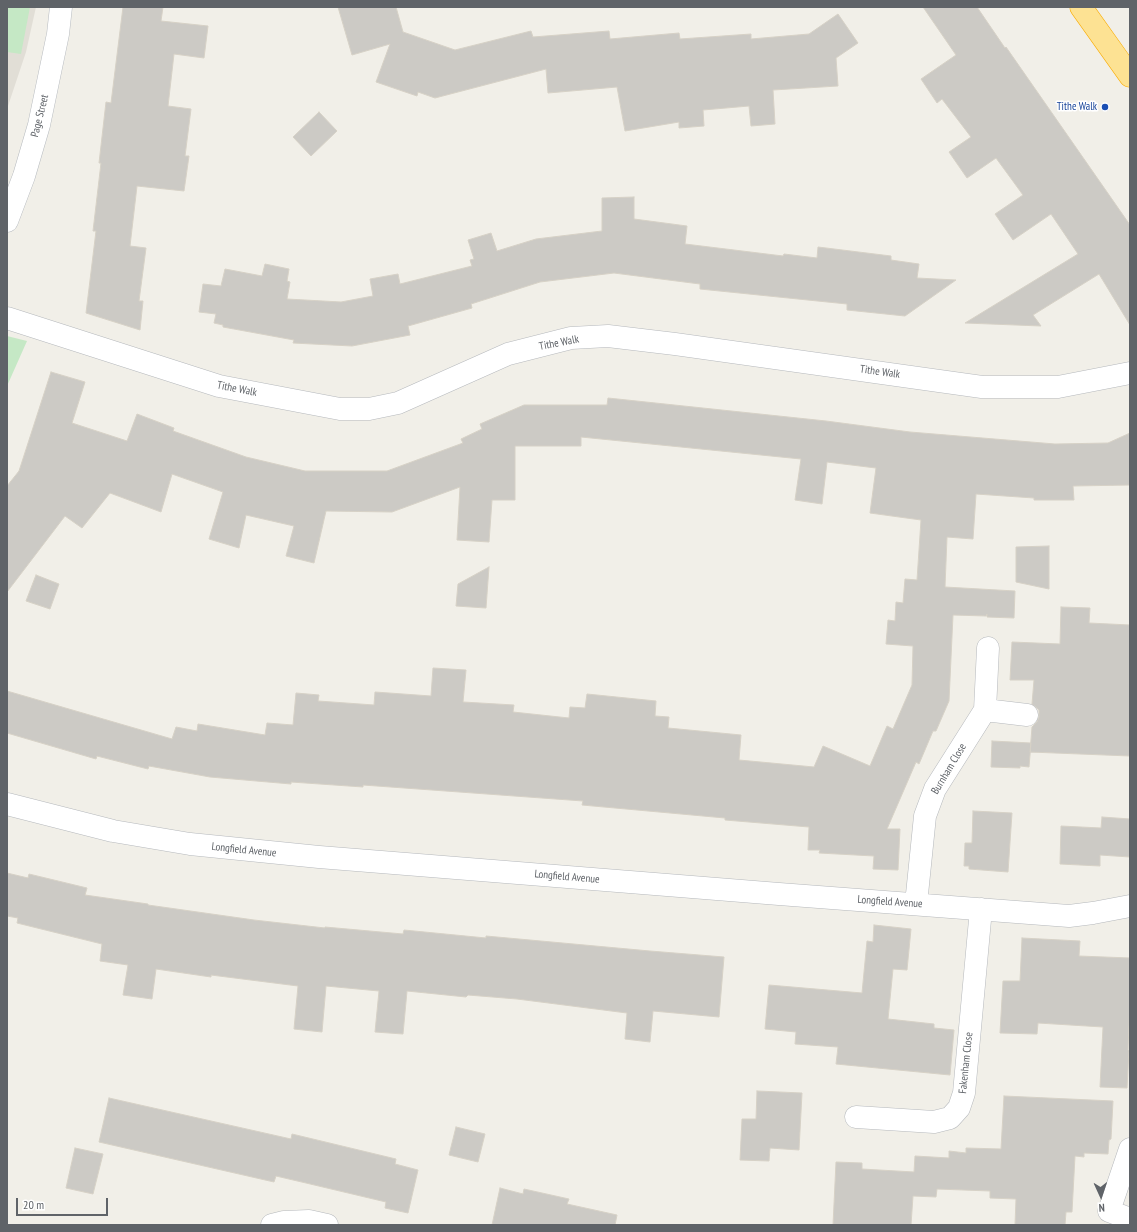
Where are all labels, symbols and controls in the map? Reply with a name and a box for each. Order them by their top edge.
street label: Page Street [28,93,52,139]
place label: Tithe Walk [1057,100,1097,114]
marker: Tithe Walk [1100,102,1110,112]
street label: Tithe Walk [538,333,580,353]
street label: Tithe Walk [859,363,901,381]
street label: Tithe Walk [216,379,258,399]
street label: Burnham Close [929,741,969,797]
street label: Longfield Avenue [211,840,277,860]
street label: Longfield Avenue [534,868,600,886]
street label: Longfield Avenue [857,893,923,911]
street label: Fakenham Close [956,1032,976,1094]
north arrow [1081,1176,1121,1216]
scale bar [18,1190,110,1216]
text: 20 m [23,1197,44,1212]
text: N [1098,1201,1105,1215]

